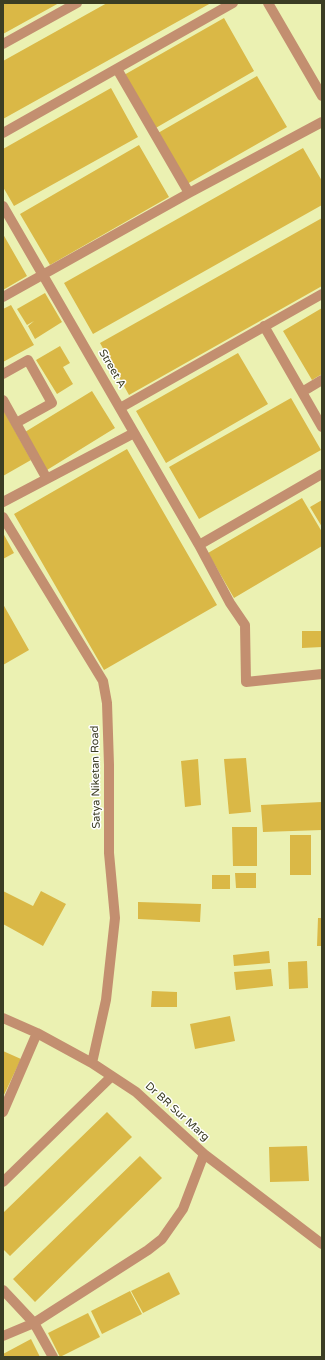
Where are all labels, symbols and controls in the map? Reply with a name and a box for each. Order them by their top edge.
street label: Street A [96,347,128,391]
street label: Satya Niketan Road [89,725,103,829]
street label: Dr BR Sur Marg [142,1080,212,1144]

